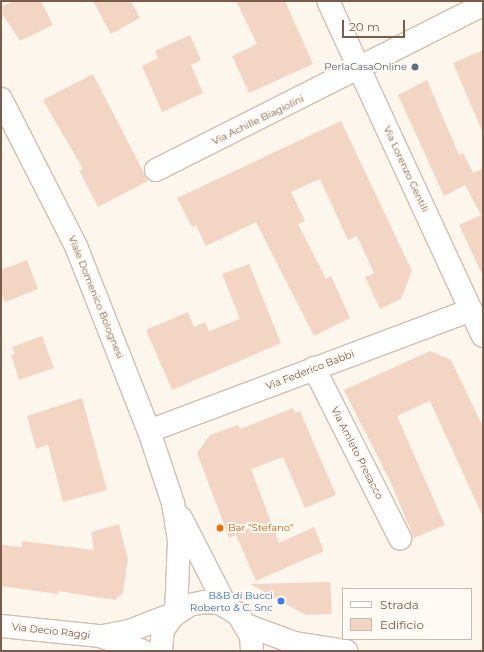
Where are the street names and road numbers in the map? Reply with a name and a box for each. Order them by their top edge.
street label: Via Achille Biagiolini [210,92,306,148]
street label: Via Lorenzo Gentili [381,124,431,214]
street label: Viale Domenico Bolognesi [66,234,126,360]
street label: Via Federico Babbi [264,348,356,392]
street label: Via Amleto Presacco [328,405,386,501]
street label: Via Decio Raggi [11,621,91,641]

